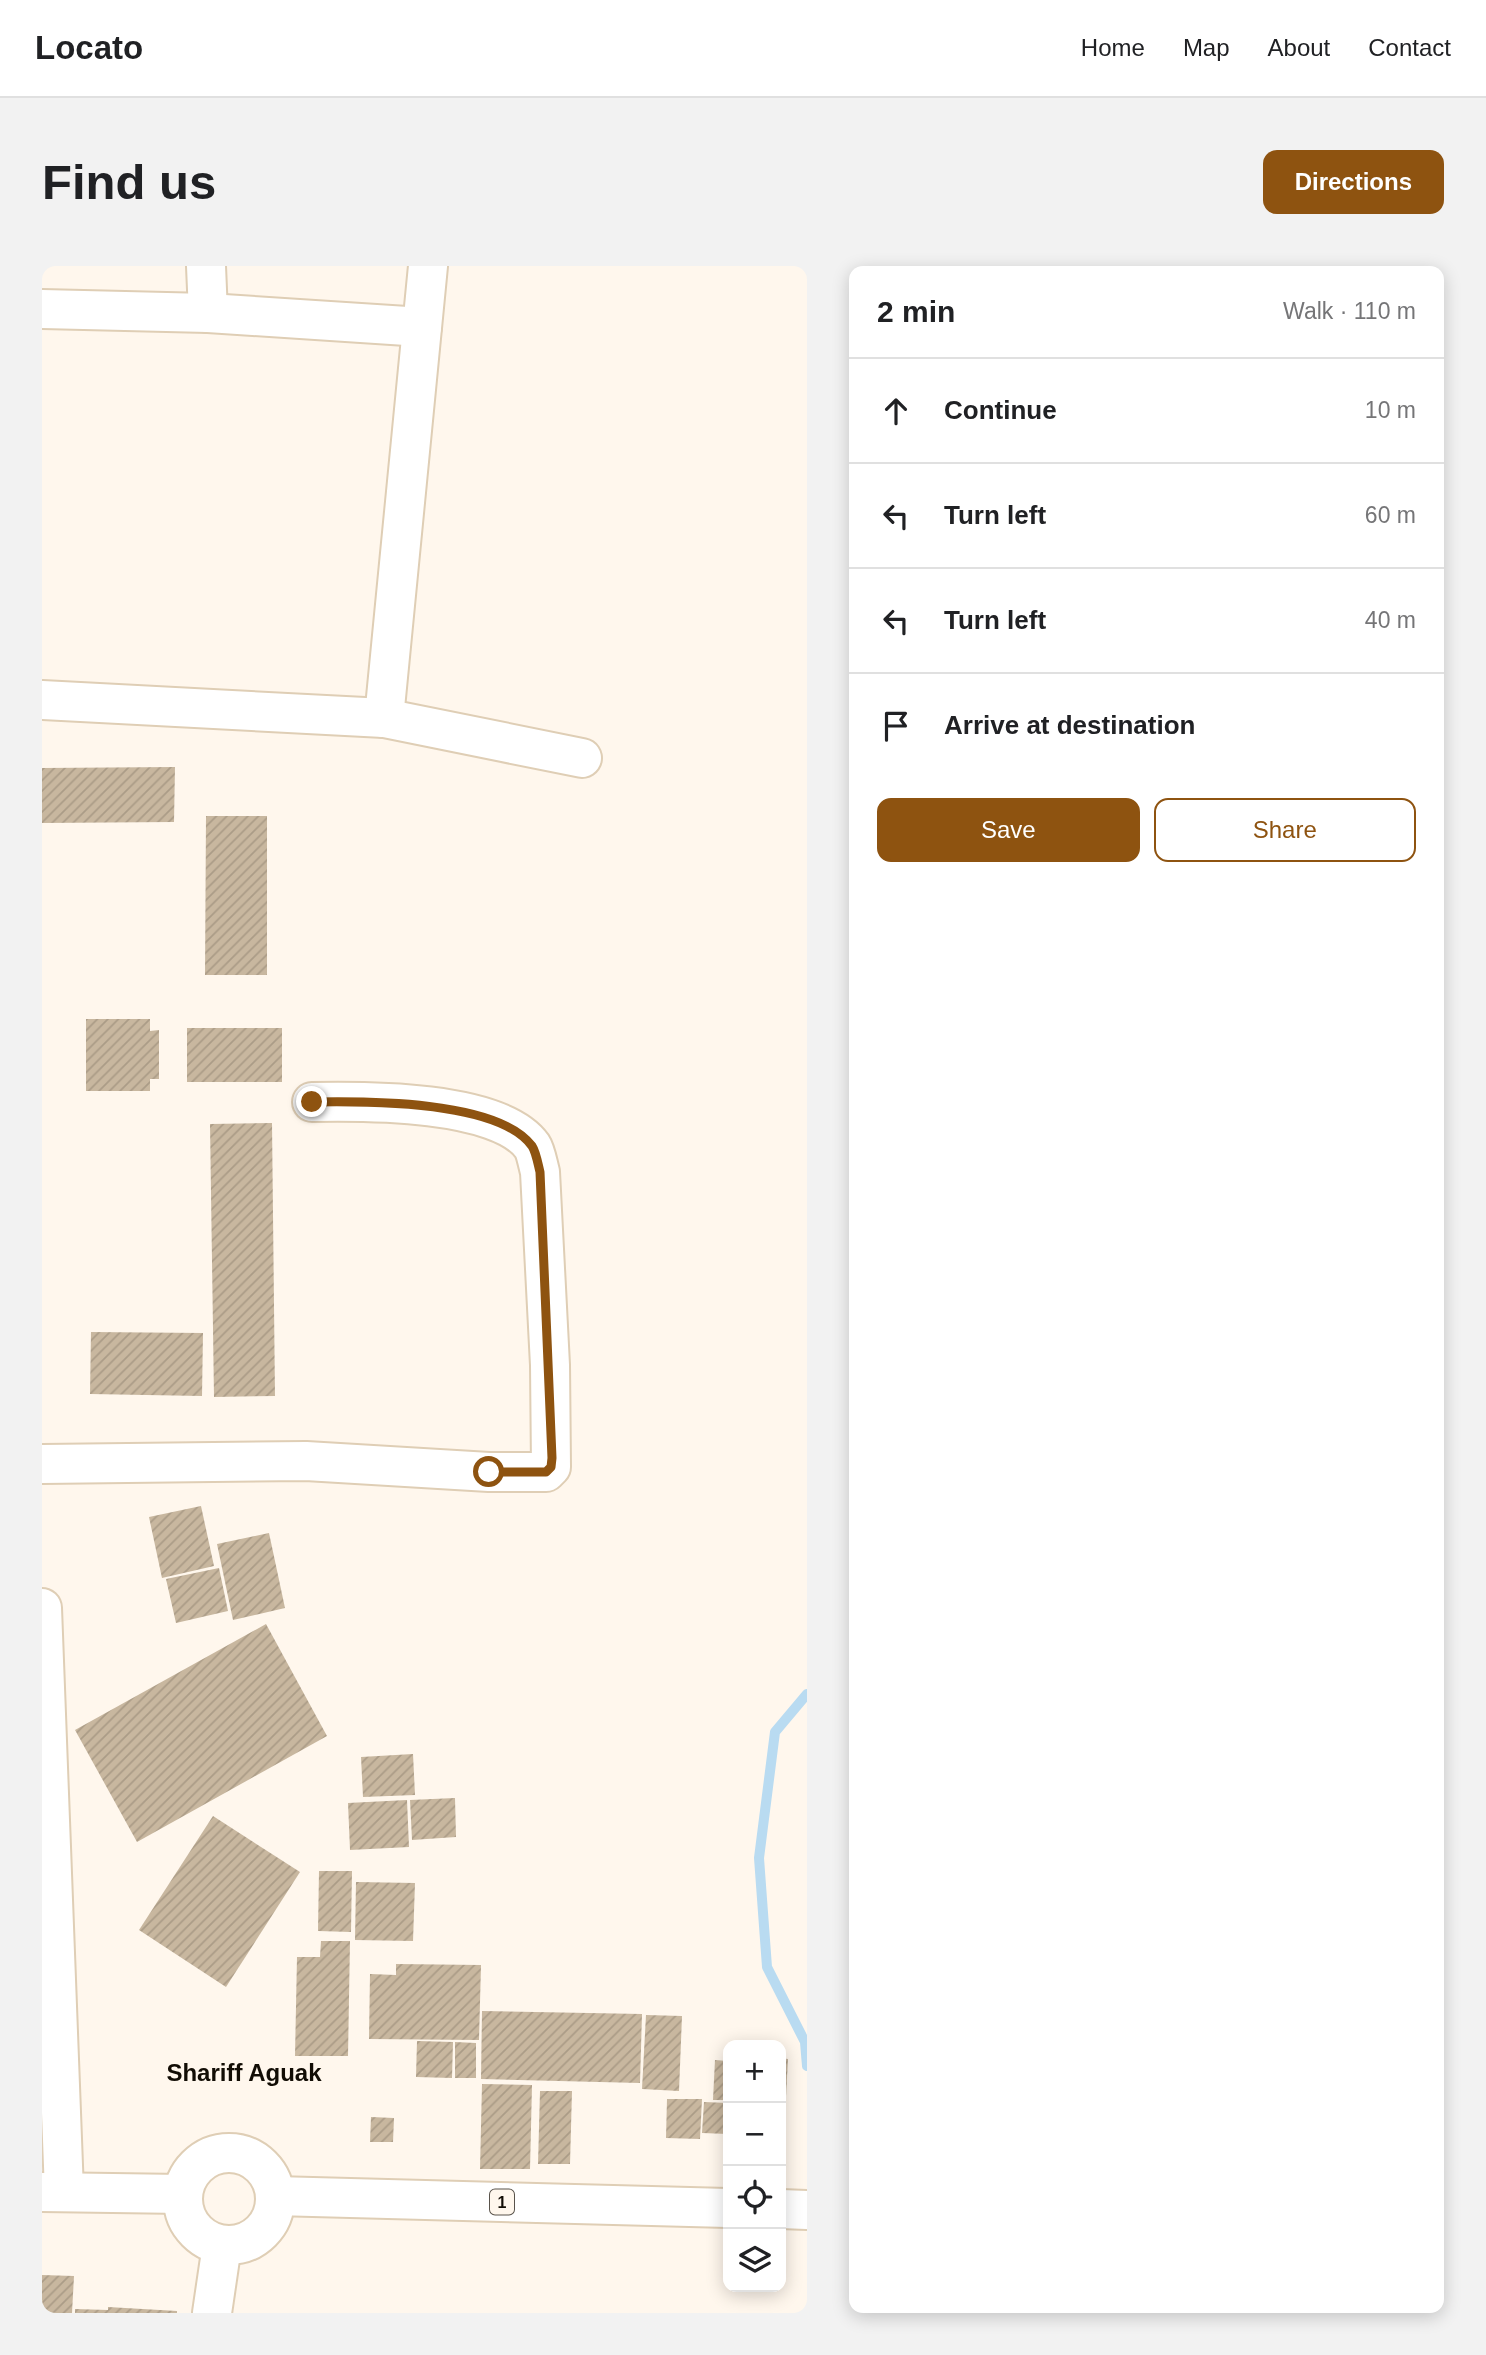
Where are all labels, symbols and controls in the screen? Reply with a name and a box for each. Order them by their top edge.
text: Locato [35,29,143,66]
text: Home [1081,34,1145,61]
text: Map [1183,34,1230,61]
text: About [1268,34,1330,61]
text: Contact [1368,34,1451,61]
button: Directions [1263,150,1444,214]
text: Find us [42,155,216,209]
text: 2 min [877,295,955,328]
text: Walk · 110 m [1283,298,1416,324]
icon: ahead [877,392,915,430]
text: Continue [944,395,1057,425]
text: 10 m [1365,397,1416,423]
icon: left [877,497,915,535]
text: Turn left [944,500,1046,530]
text: 60 m [1365,502,1416,528]
icon: left [877,602,915,640]
text: Turn left [944,605,1046,635]
text: 40 m [1365,607,1416,633]
icon: arrive [877,707,915,745]
text: Arrive at destination [944,710,1195,740]
button: Save [877,798,1140,862]
button: Share [1154,798,1416,862]
route end [296,1086,327,1117]
route start [473,1456,504,1487]
map controls [723,2040,786,2292]
button: + [723,2040,786,2103]
district label: Shariff Aguak [166,2059,322,2086]
button: − [723,2103,786,2166]
button: locate [723,2166,786,2229]
road number: 1 [490,2190,514,2214]
button: layers [723,2229,786,2292]

